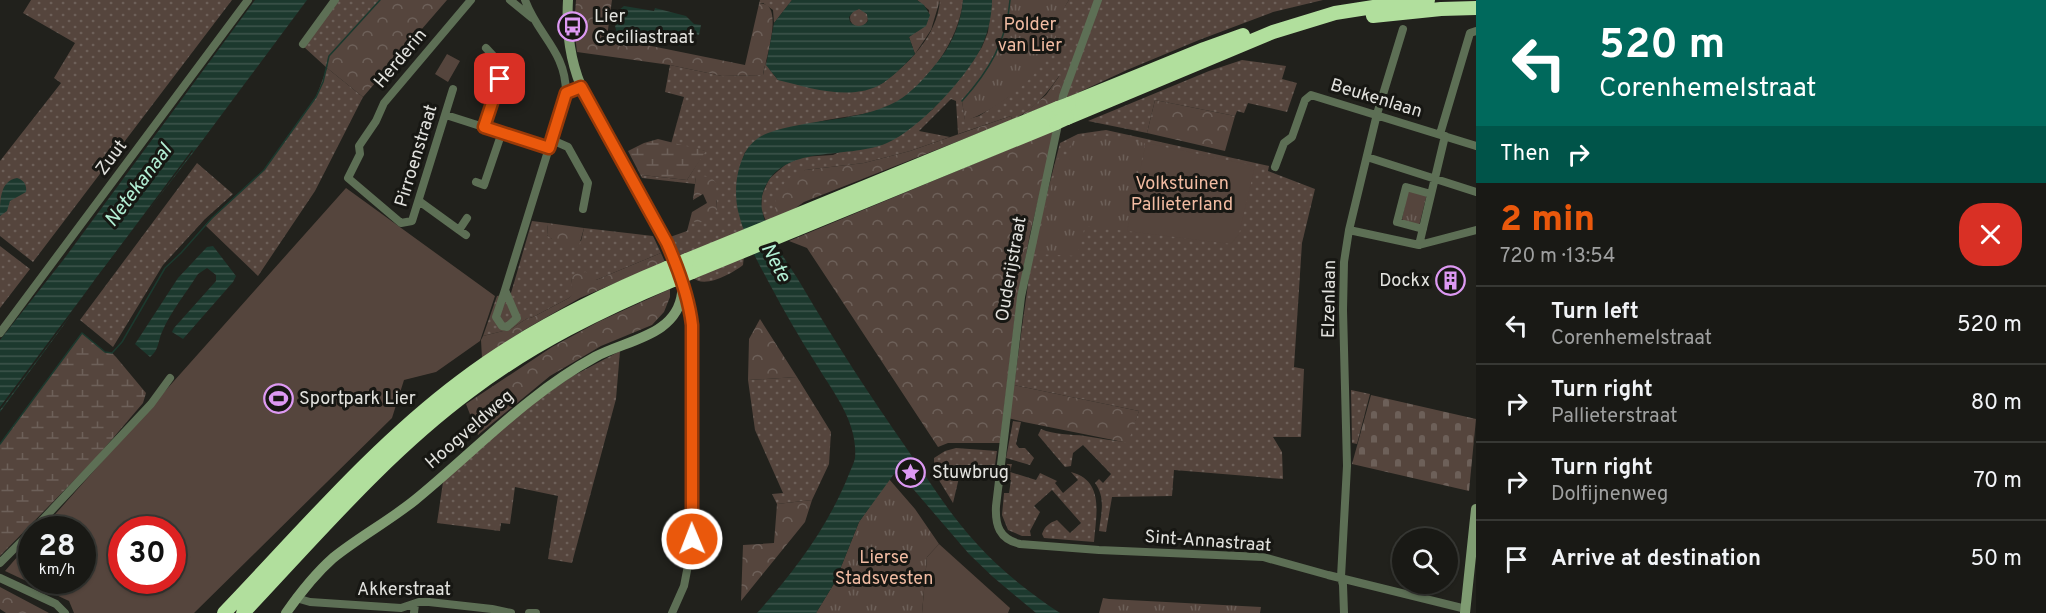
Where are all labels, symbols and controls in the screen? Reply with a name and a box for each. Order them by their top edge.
place label: Lier Ceciliastraat [594,6,695,50]
bus stop icon: Lier Ceciliastraat [557,11,589,43]
park label: Polder van Lier [998,14,1062,58]
text: 520 m [1599,20,1725,73]
icon: left [1500,24,1578,102]
street label: Herderin [369,25,433,93]
pin [474,53,525,104]
icon: arrive [483,62,516,95]
text: Corenhemelstraat [1599,72,1816,106]
street label: Beukenlaan [1327,74,1425,124]
street label: Pirroenstraat [390,102,444,210]
street label: Zuut [91,136,133,180]
icon: right [1562,138,1595,171]
water label: Netekanaal [99,139,179,233]
text: Then [1500,141,1550,168]
park label: Volkstuinen Pallieterland [1131,173,1233,217]
text: 2 min [1500,198,1595,244]
button: close [1959,203,2022,266]
street label: Ouderijstraat [991,215,1033,323]
water label: Nete [754,239,796,288]
text: 720 m · 13:54 [1500,244,1616,270]
street label: Elzenlaan [1318,260,1342,338]
building icon: Dockx [1435,265,1467,297]
place label: Dockx [1379,270,1430,293]
text: Turn left [1551,299,1639,326]
icon: left [1500,309,1533,342]
text: 520 m [1957,312,2022,339]
text: Corenhemelstraat [1551,326,1712,352]
text: Turn right [1551,377,1653,404]
sports icon: Sportpark Lier [262,383,294,415]
street label: Hoogveldweg [421,385,519,475]
icon: right [1500,387,1533,420]
place label: Sportpark Lier [299,388,416,411]
text: 80 m [1971,390,2022,417]
text: Pallieterstraat [1551,404,1677,430]
text: Turn right [1551,455,1653,482]
place icon: Stuwbrug [895,457,927,489]
place label: Stuwbrug [932,462,1009,485]
icon: right [1500,465,1533,498]
text: 70 m [1973,468,2022,495]
text: Dolfijnenweg [1551,482,1668,508]
position arrow [660,507,724,571]
speed limit sign: 30 [108,516,186,594]
street label: Sint-Annastraat [1144,526,1272,558]
map controls [1392,528,1458,594]
button: search [1392,528,1458,594]
text: 28 [38,529,76,566]
icon: arrive [1500,543,1533,576]
text: Arrive at destination [1551,546,1761,573]
text: 50 m [1970,546,2022,573]
park label: Lierse Stadsvesten [835,547,933,591]
text: km/h [39,561,75,580]
street label: Akkerstraat [357,579,451,602]

